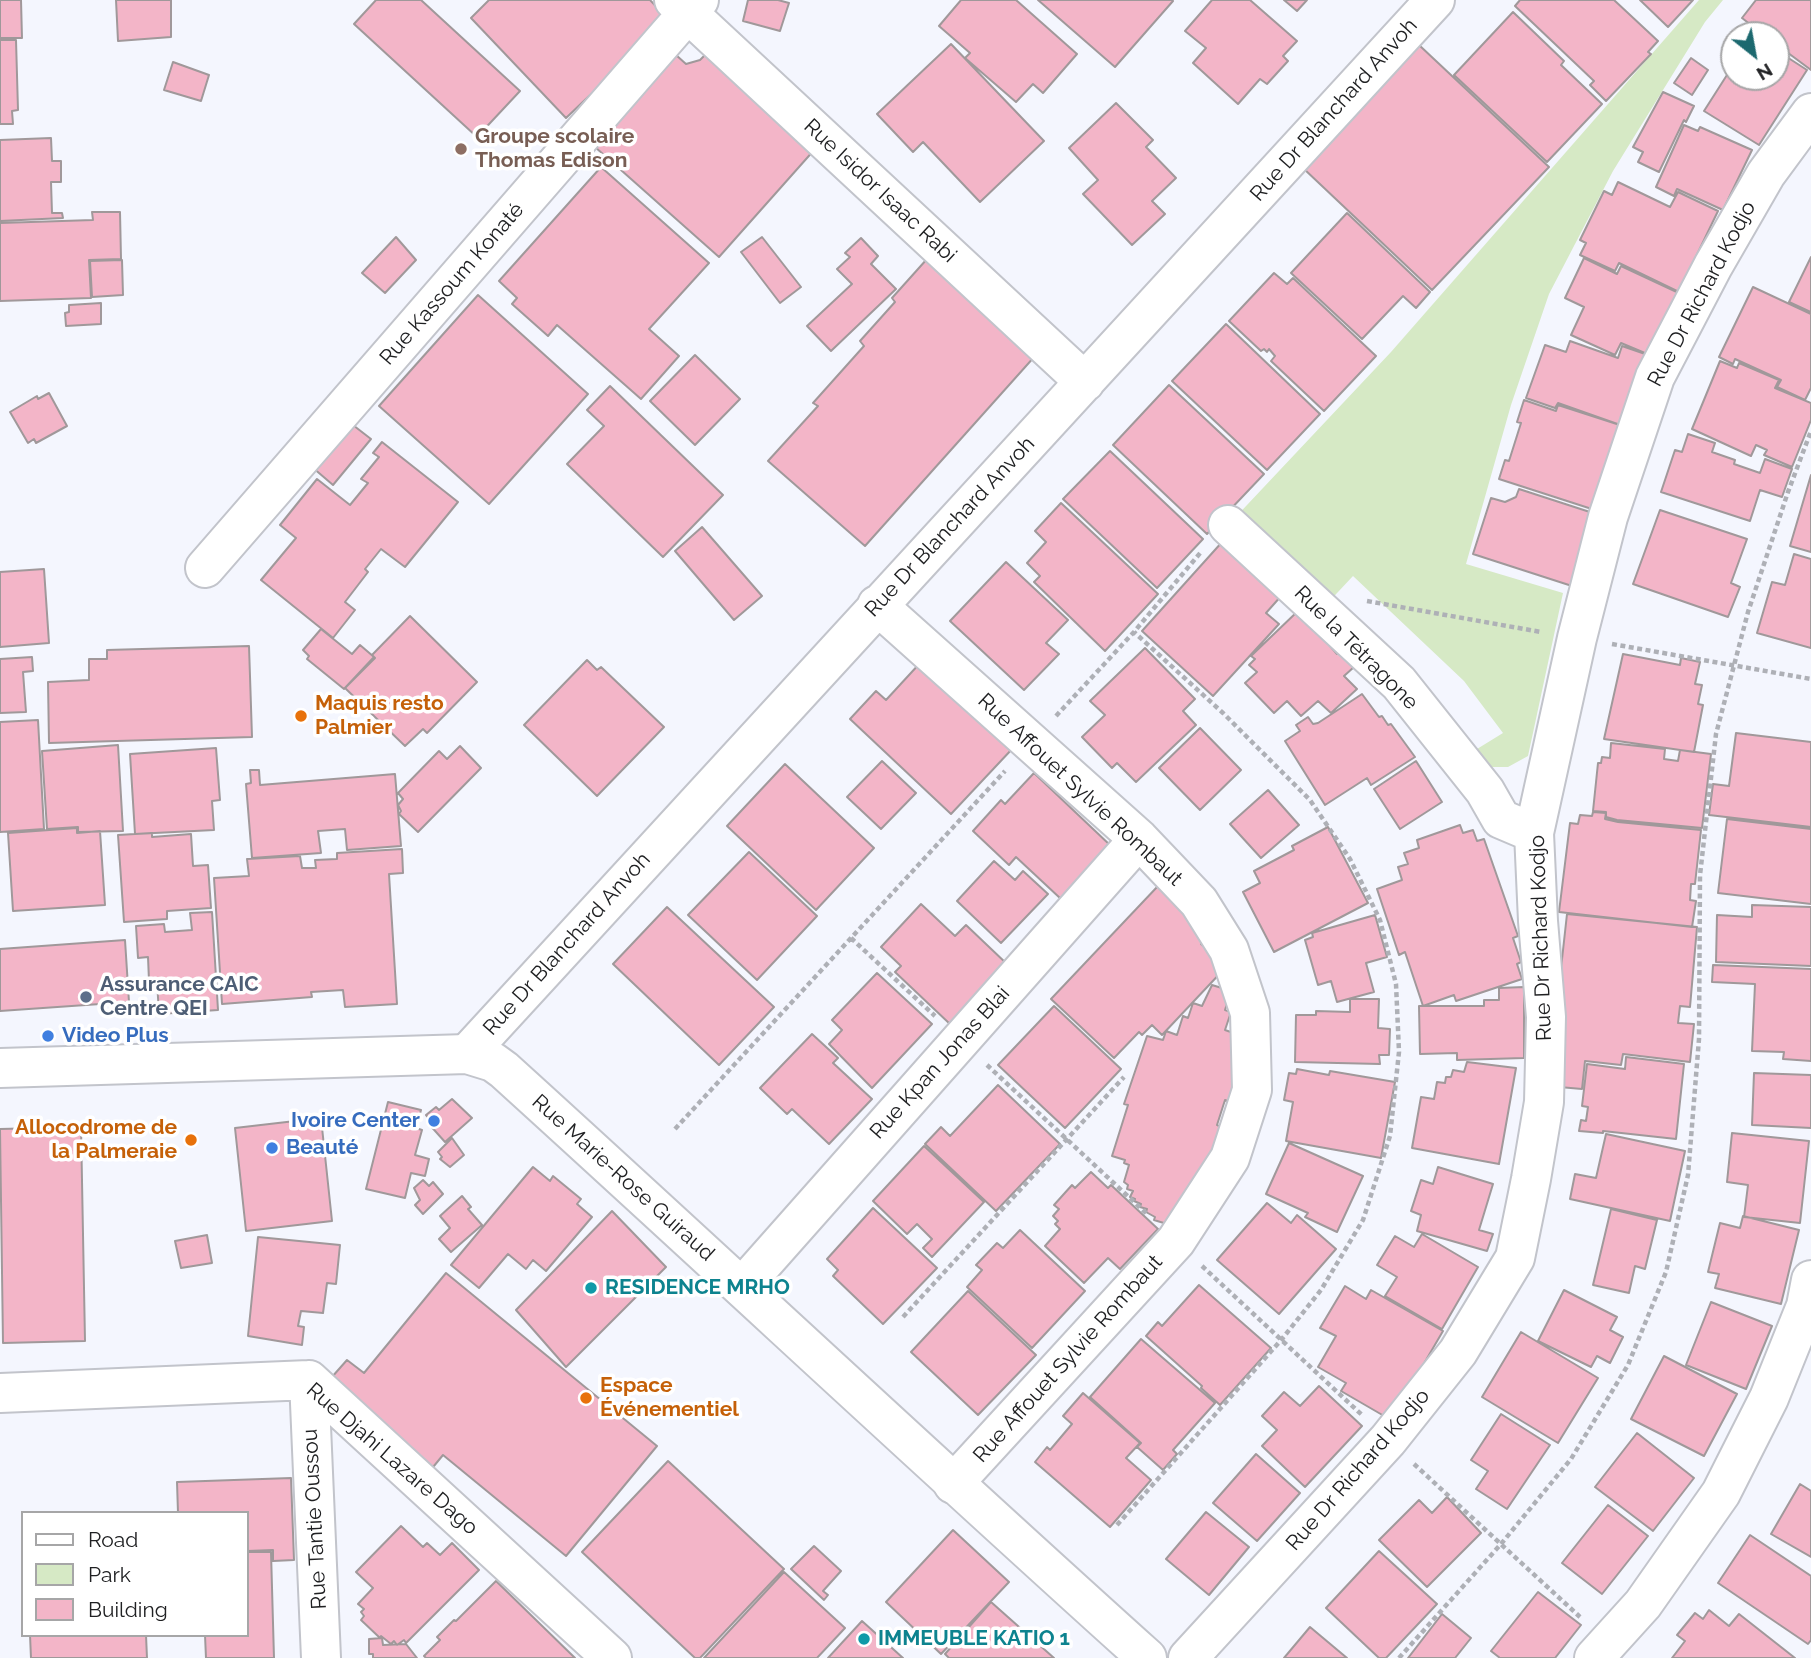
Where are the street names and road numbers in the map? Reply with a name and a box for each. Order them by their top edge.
street label: Rue Dr Blanchard Anvoh [1245,13,1423,207]
street label: Rue Isidor Isaac Rabi [799,114,961,268]
street label: Rue Dr Richard Kodjo [1643,197,1761,391]
street label: Rue Kassoum Konaté [375,198,529,370]
street label: Rue Dr Blanchard Anvoh [860,432,1040,622]
street label: Rue la Tétragone [1289,581,1423,715]
street label: Rue Affouet Sylvie Rombaut [972,688,1188,892]
street label: Rue Dr Richard Kodjo [1525,835,1557,1041]
street label: Rue Dr Blanchard Anvoh [478,847,656,1041]
street label: Rue Kpan Jonas Blai [865,982,1015,1144]
street label: Rue Marie-Rose Guiraud [527,1089,719,1267]
street label: Rue Affouet Sylvie Rombaut [968,1250,1168,1468]
street label: Rue Djahi Lazare Dago [301,1378,483,1540]
street label: Rue Dr Richard Kodjo [1281,1384,1435,1556]
street label: Rue Tantie Oussou [298,1428,332,1610]

